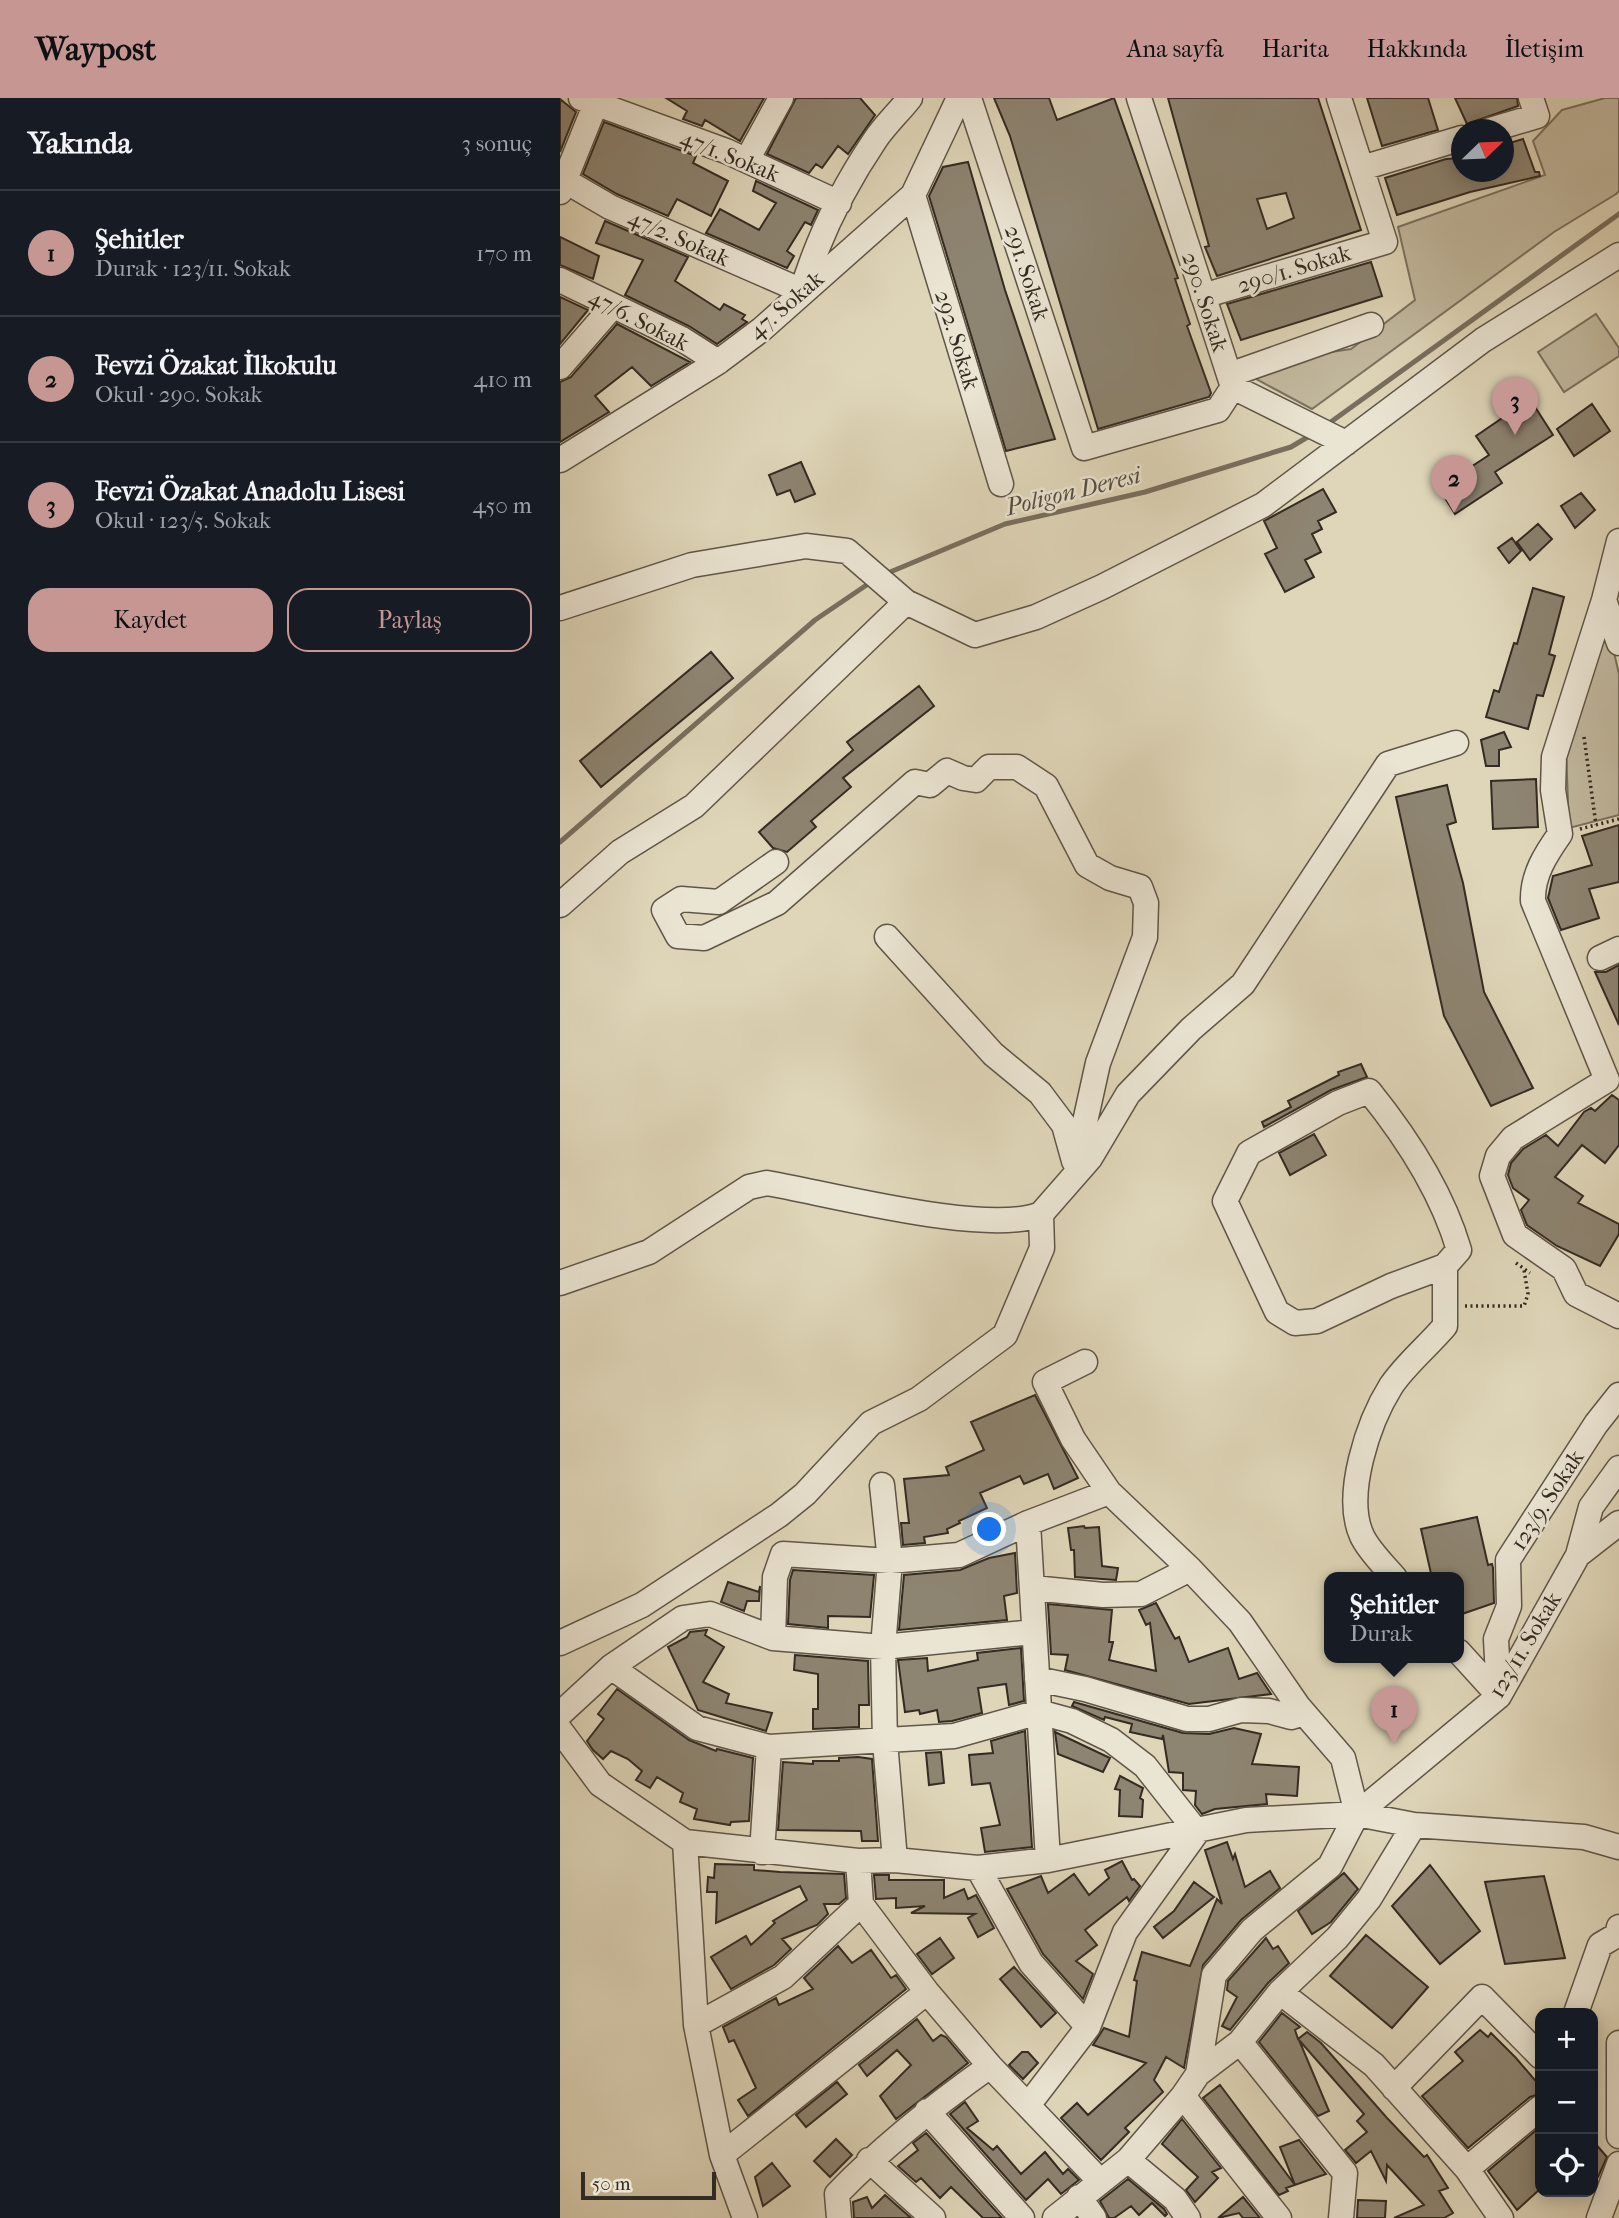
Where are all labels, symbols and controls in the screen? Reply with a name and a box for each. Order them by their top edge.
text: Waypost [35,30,156,69]
text: Ana sayfa [1127,35,1224,63]
text: Harita [1262,35,1329,63]
text: Hakkında [1367,35,1467,63]
text: İletişim [1505,35,1584,63]
north arrow [1451,119,1514,182]
street label: 47/1. Sokak [676,124,785,189]
text: Yakında [28,126,132,161]
text: 3 sonuç [461,130,532,157]
street label: 47/2. Sokak [624,204,735,273]
street label: 291. Sokak [999,222,1056,325]
text: Şehitler [95,224,184,255]
street label: 290/1. Sokak [1234,239,1355,299]
text: 1 [47,240,55,267]
text: 170 m [476,240,532,267]
street label: 290. Sokak [1176,249,1234,357]
text: Durak · 123/11. Sokak [95,255,291,282]
street label: 47. Sokak [743,264,830,345]
street label: 47/6. Sokak [584,283,695,357]
street label: 292. Sokak [929,287,985,394]
text: Fevzi Özakat İlkokulu [95,350,337,381]
text: 2 [45,366,57,393]
text: 410 m [474,366,532,393]
pin: 3 [1492,377,1538,435]
text: Okul · 290. Sokak [95,381,262,408]
pin: 2 [1431,455,1477,513]
water label: Poligon Deresi [1002,460,1146,522]
text: Fevzi Özakat Anadolu Lisesi [95,476,405,507]
text: 3 [46,492,56,519]
text: 450 m [472,492,532,519]
text: Okul · 123/5. Sokak [95,507,271,534]
button: Kaydet [28,588,273,652]
button: Paylaş [287,588,532,652]
street label: 123/9. Sokak [1505,1444,1590,1555]
your location [972,1512,1006,1546]
popup [1324,1572,1464,1663]
street label: 123/11. Sokak [1483,1586,1568,1703]
text: Şehitler [1350,1589,1438,1620]
text: Durak [1350,1620,1413,1647]
pin: 1 [1371,1686,1417,1744]
map controls [1535,2008,1598,2197]
button: + [1535,2008,1598,2071]
button: − [1535,2071,1598,2134]
button: locate [1535,2134,1598,2197]
scale bar [581,2169,716,2201]
text: 50 m [592,2173,631,2195]

